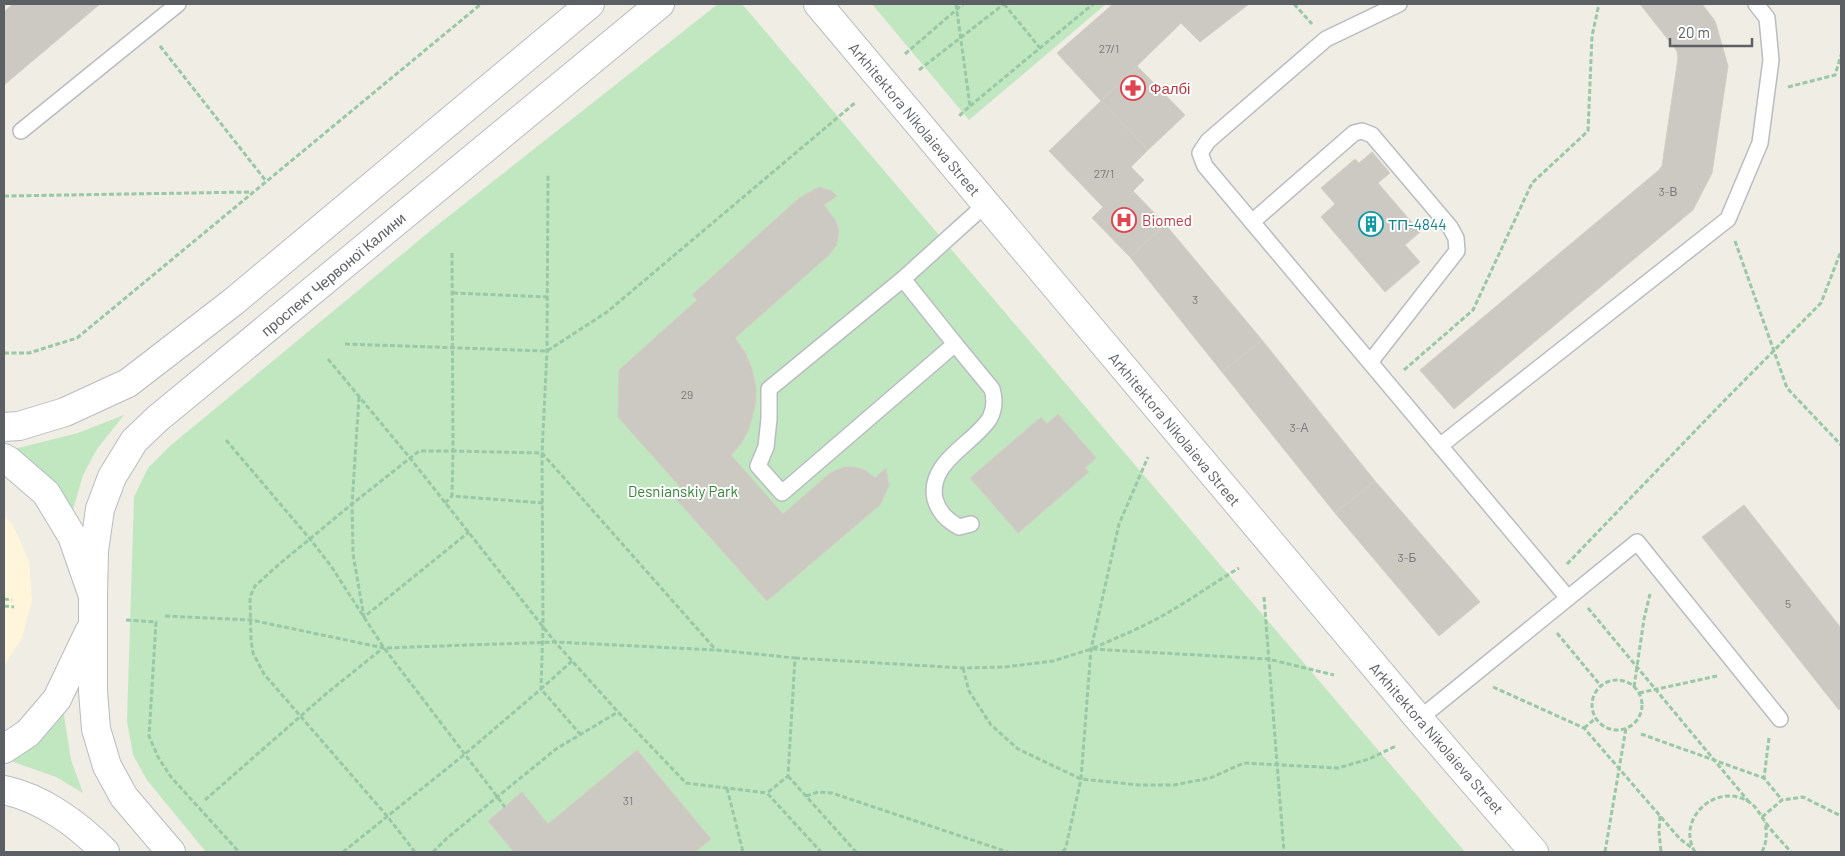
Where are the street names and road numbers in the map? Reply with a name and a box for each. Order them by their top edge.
street label: Arkhitektora Nikolaieva Street [845,39,985,199]
street label: проспект Червоної Калини [257,208,409,340]
street label: Arkhitektora Nikolaieva Street [1105,349,1245,509]
street label: Arkhitektora Nikolaieva Street [1366,659,1508,817]

